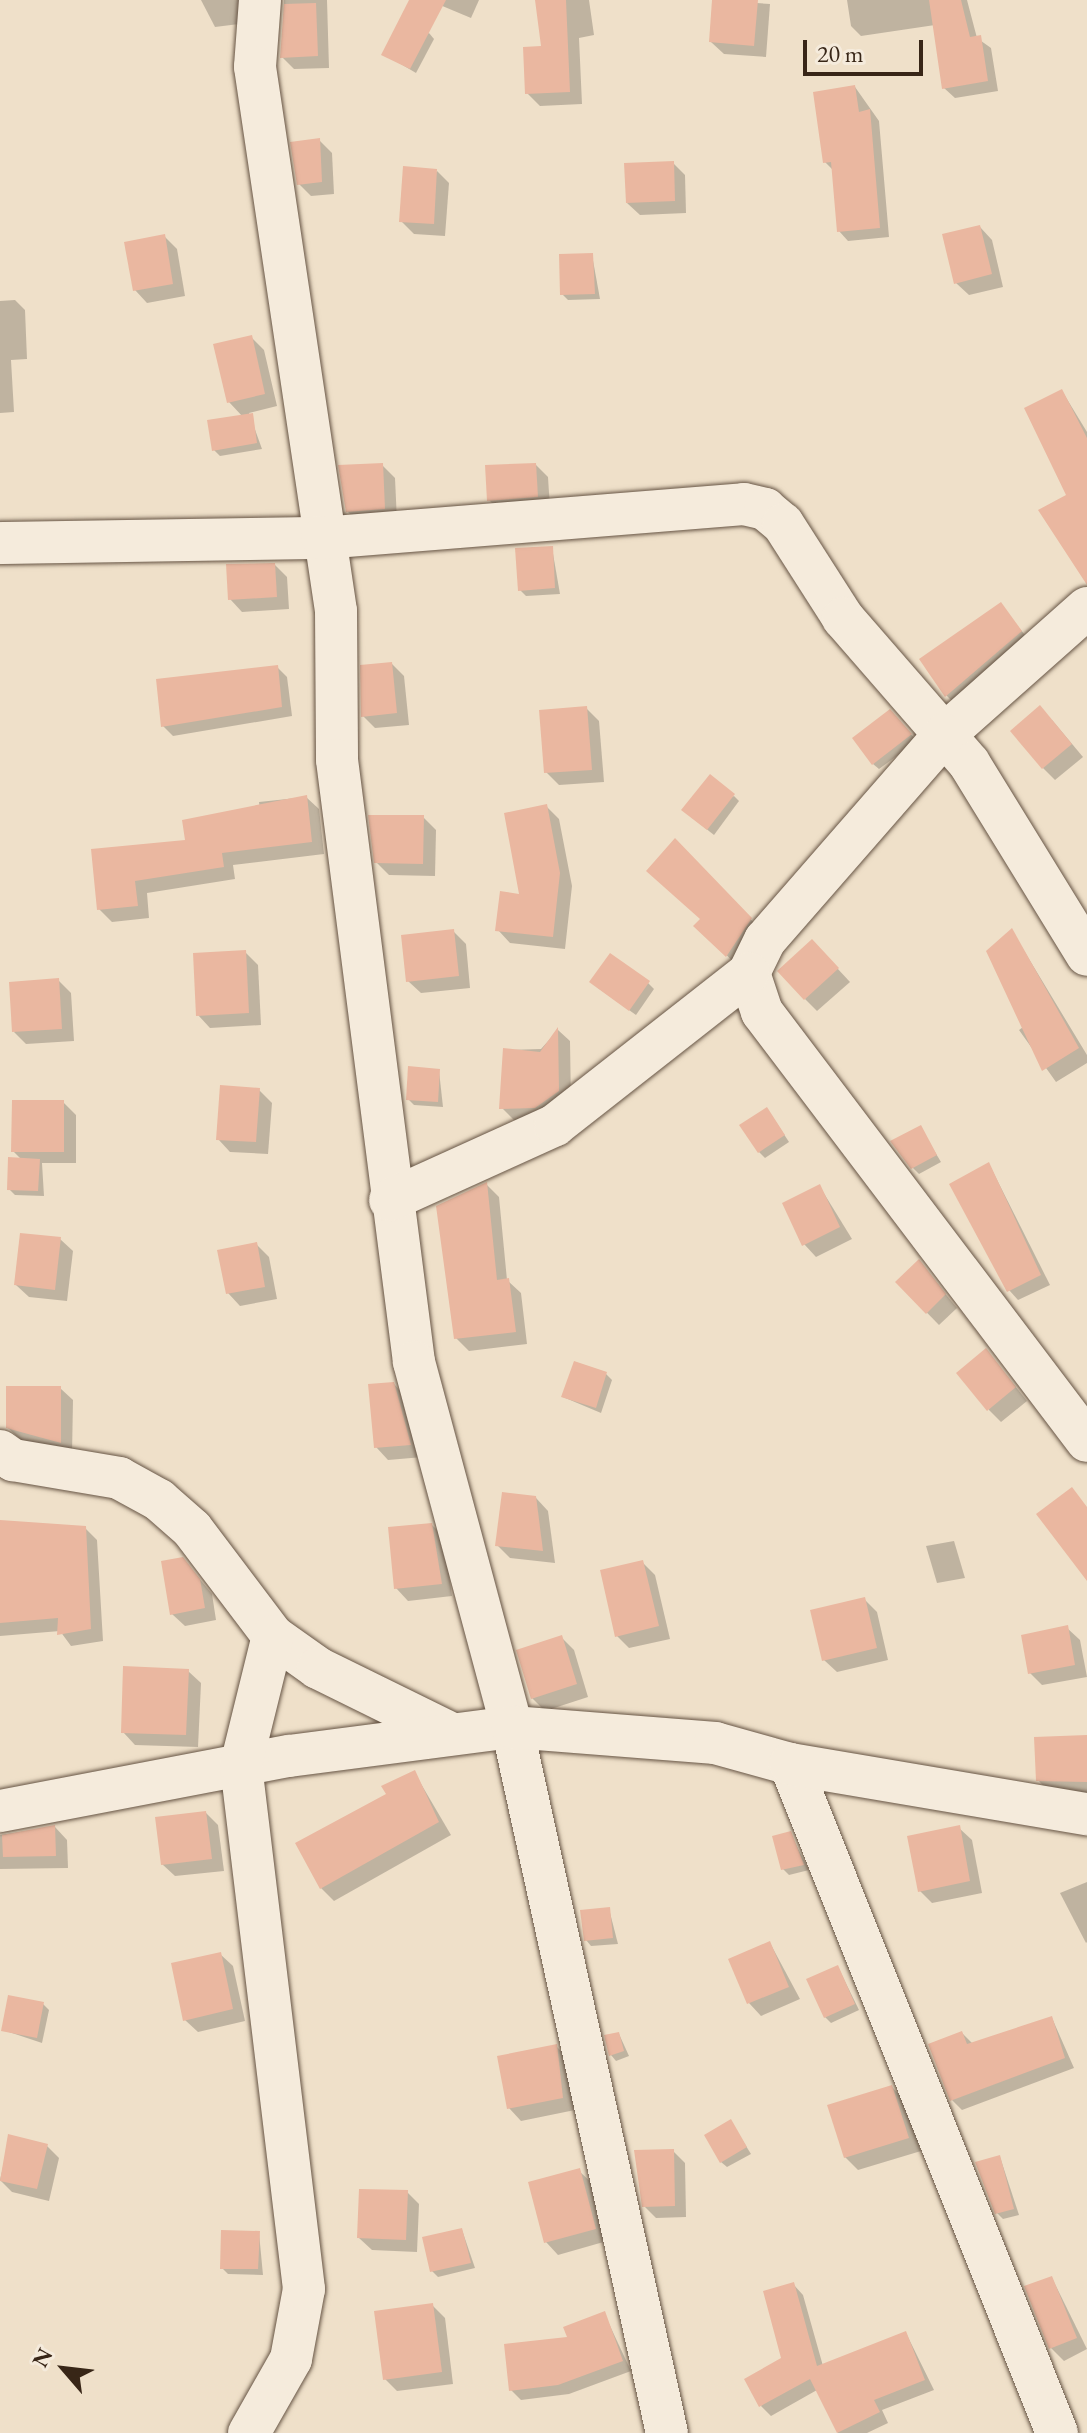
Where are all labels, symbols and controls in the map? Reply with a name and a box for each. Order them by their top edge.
scale bar [807,24,927,74]
text: 20 m [817,38,864,69]
north arrow [24,2329,104,2409]
text: N [25,2343,59,2372]

